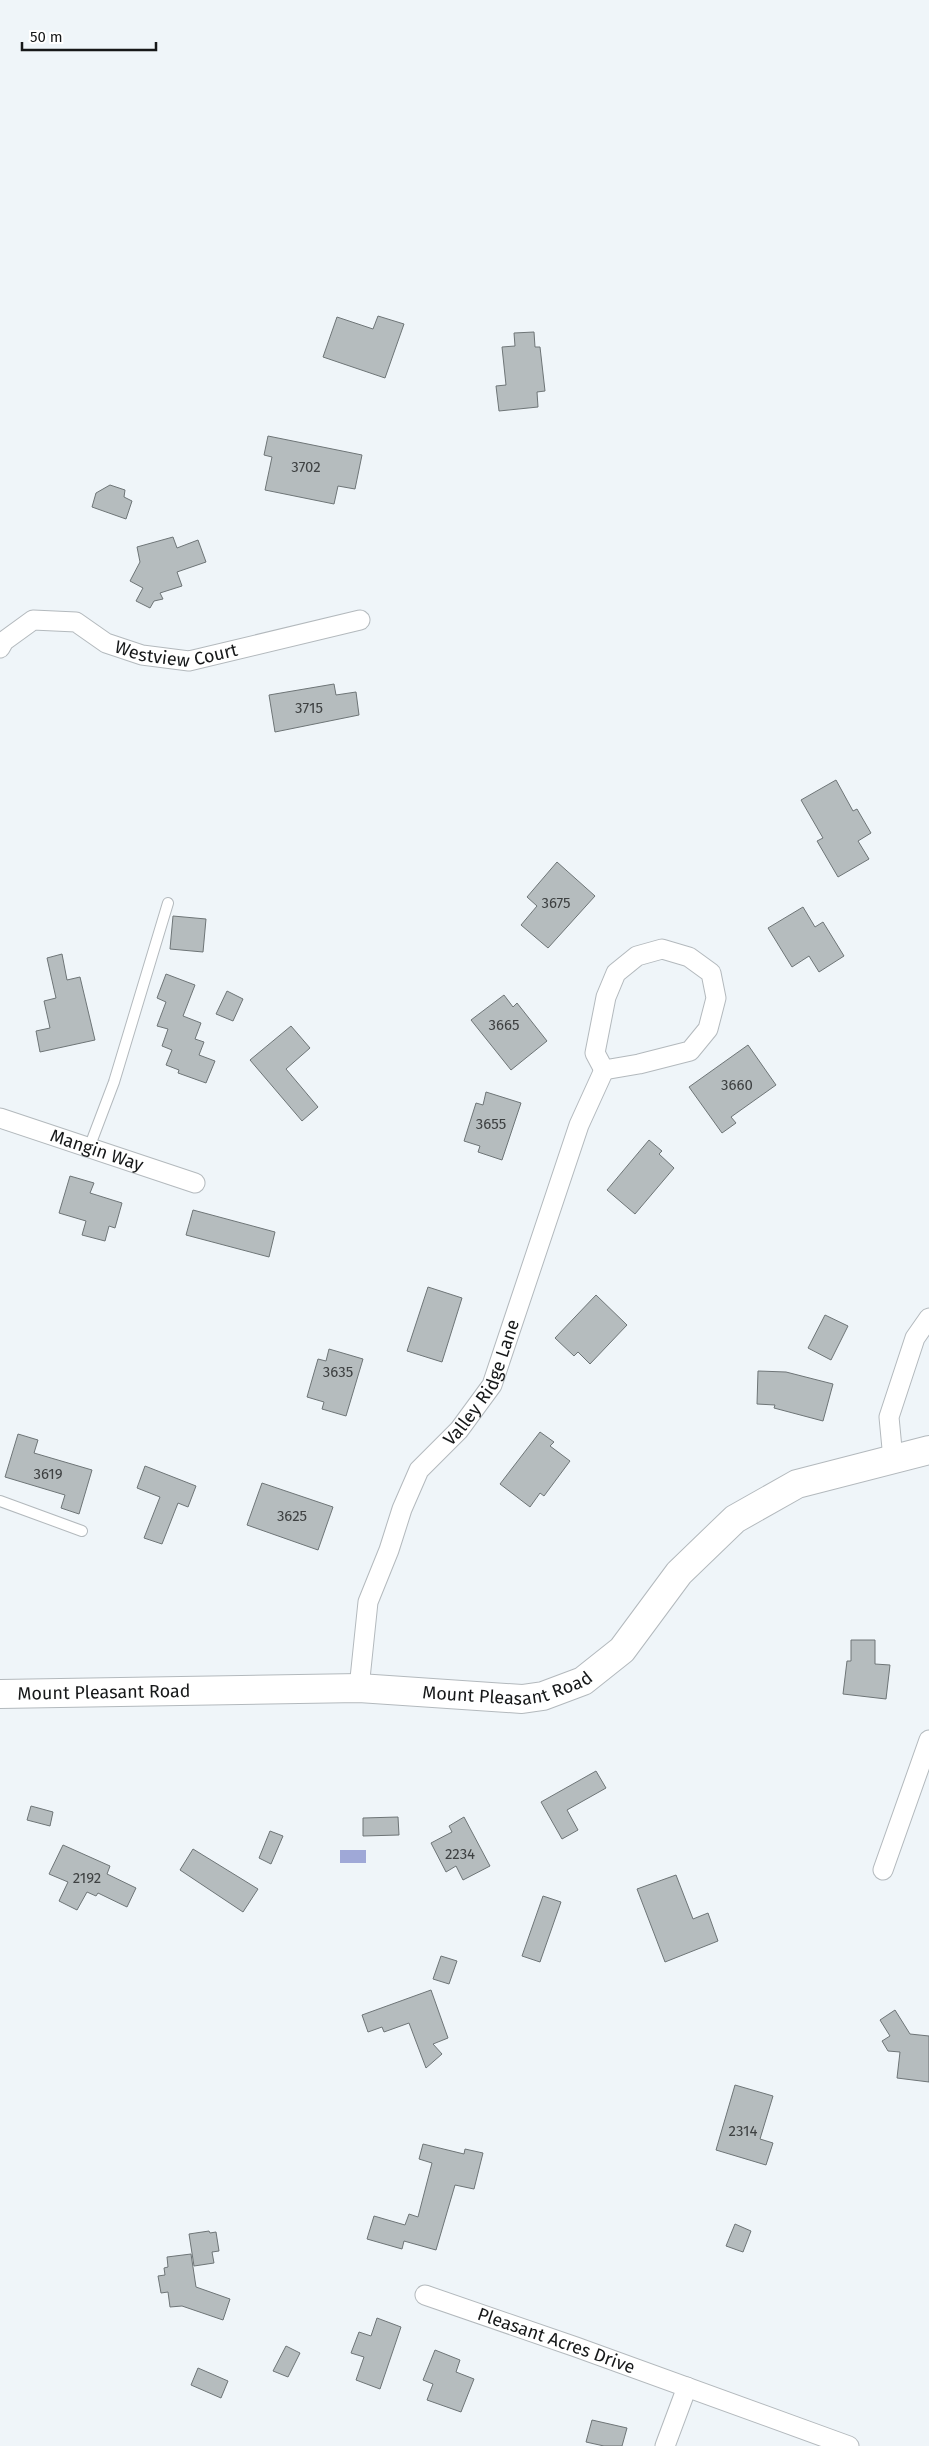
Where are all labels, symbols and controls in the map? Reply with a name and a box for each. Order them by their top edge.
scale bar [22,20,156,52]
text: 50 m [30,28,63,46]
house number: 3702 [291,458,321,476]
street label: Westview Court [112,636,240,672]
house number: 3715 [295,699,323,717]
house number: 3675 [541,894,571,912]
house number: 3665 [489,1016,519,1034]
house number: 3660 [721,1076,753,1094]
house number: 3655 [476,1115,506,1133]
street label: Mangin Way [47,1124,146,1176]
street label: Valley Ridge Lane [439,1316,524,1450]
house number: 3635 [323,1363,353,1381]
house number: 3619 [33,1465,63,1483]
house number: 3625 [277,1507,307,1525]
street label: Mount Pleasant Road [422,1667,597,1710]
street label: Mount Pleasant Road [17,1680,191,1705]
house number: 2234 [445,1845,475,1863]
house number: 2192 [73,1869,101,1887]
house number: 2314 [729,2122,757,2140]
street label: Pleasant Acres Drive [475,2303,638,2378]

